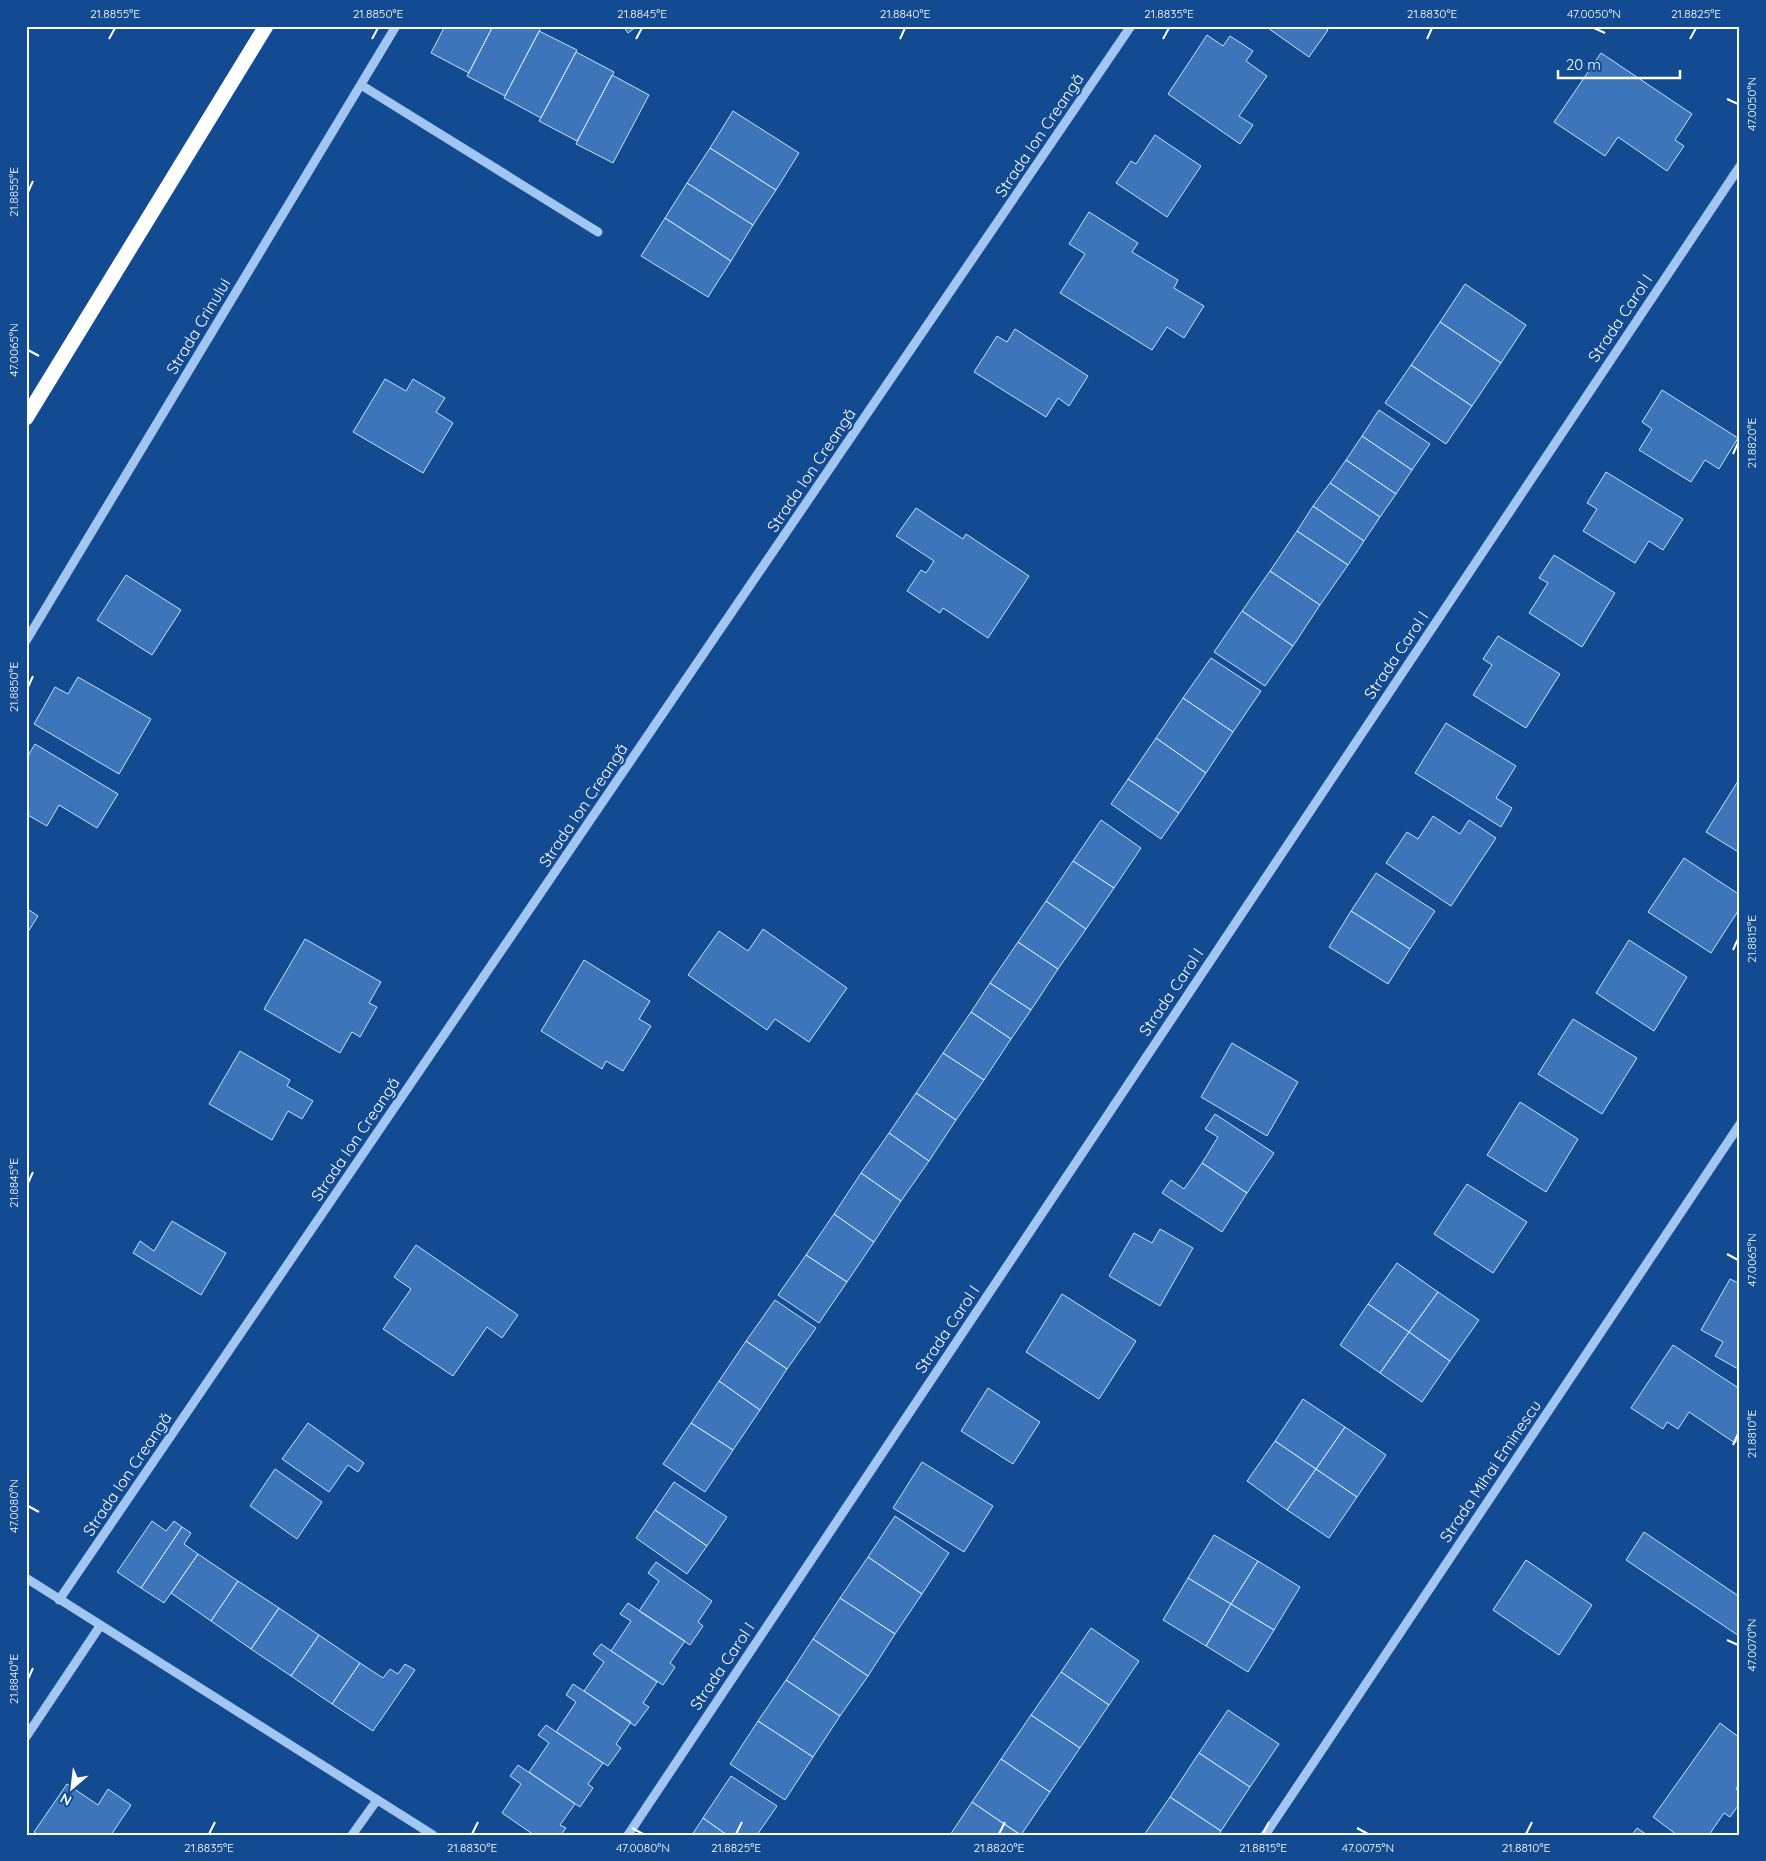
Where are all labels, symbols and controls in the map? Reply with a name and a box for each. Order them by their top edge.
text: 21.8855°E [90,6,140,21]
text: 21.8850°E [353,6,404,21]
text: 21.8845°E [617,6,667,21]
text: 21.8840°E [880,6,930,21]
text: 21.8835°E [1144,6,1194,21]
text: 21.8830°E [1407,6,1457,21]
text: 47.0050°N [1567,6,1621,21]
text: 21.8825°E [1671,6,1721,21]
scale bar [1558,48,1681,80]
text: 20 m [1566,55,1601,74]
street label: Strada Ion Creangă [990,69,1088,201]
text: 47.0050°N [1744,77,1759,131]
text: 21.8855°E [6,167,21,217]
street label: Strada Carol I [1583,270,1657,366]
street label: Strada Crinului [162,274,234,378]
text: 47.0065°N [6,323,21,377]
street label: Strada Ion Creangă [762,404,860,536]
text: 21.8820°E [1744,417,1759,468]
street label: Strada Carol I [1359,607,1433,703]
text: 21.8850°E [6,661,21,712]
street label: Strada Ion Creangă [534,739,632,871]
text: 21.8815°E [1744,915,1759,963]
street label: Strada Carol I [1134,944,1208,1040]
street label: Strada Ion Creangă [306,1073,404,1205]
text: 21.8845°E [6,1158,21,1208]
text: 47.0065°N [1744,1233,1759,1287]
street label: Strada Carol I [910,1281,984,1377]
street label: Strada Mihai Eminescu [1435,1396,1545,1546]
street label: Strada Ion Creangă [78,1408,176,1540]
text: 21.8810°E [1744,1410,1759,1458]
text: 47.0080°N [6,1479,21,1533]
street label: Strada Carol I [685,1618,759,1714]
text: 47.0070°N [1744,1618,1759,1672]
text: 21.8840°E [6,1654,21,1704]
north arrow [48,1764,98,1814]
text: N [57,1789,75,1810]
text: 21.8835°E [184,1840,234,1855]
text: 21.8830°E [447,1840,497,1855]
text: 47.0080°N [616,1840,670,1855]
text: 21.8825°E [711,1840,761,1855]
text: 21.8820°E [974,1840,1025,1855]
text: 21.8815°E [1239,1840,1287,1855]
text: 47.0075°N [1342,1840,1394,1855]
text: 21.8810°E [1502,1840,1550,1855]

